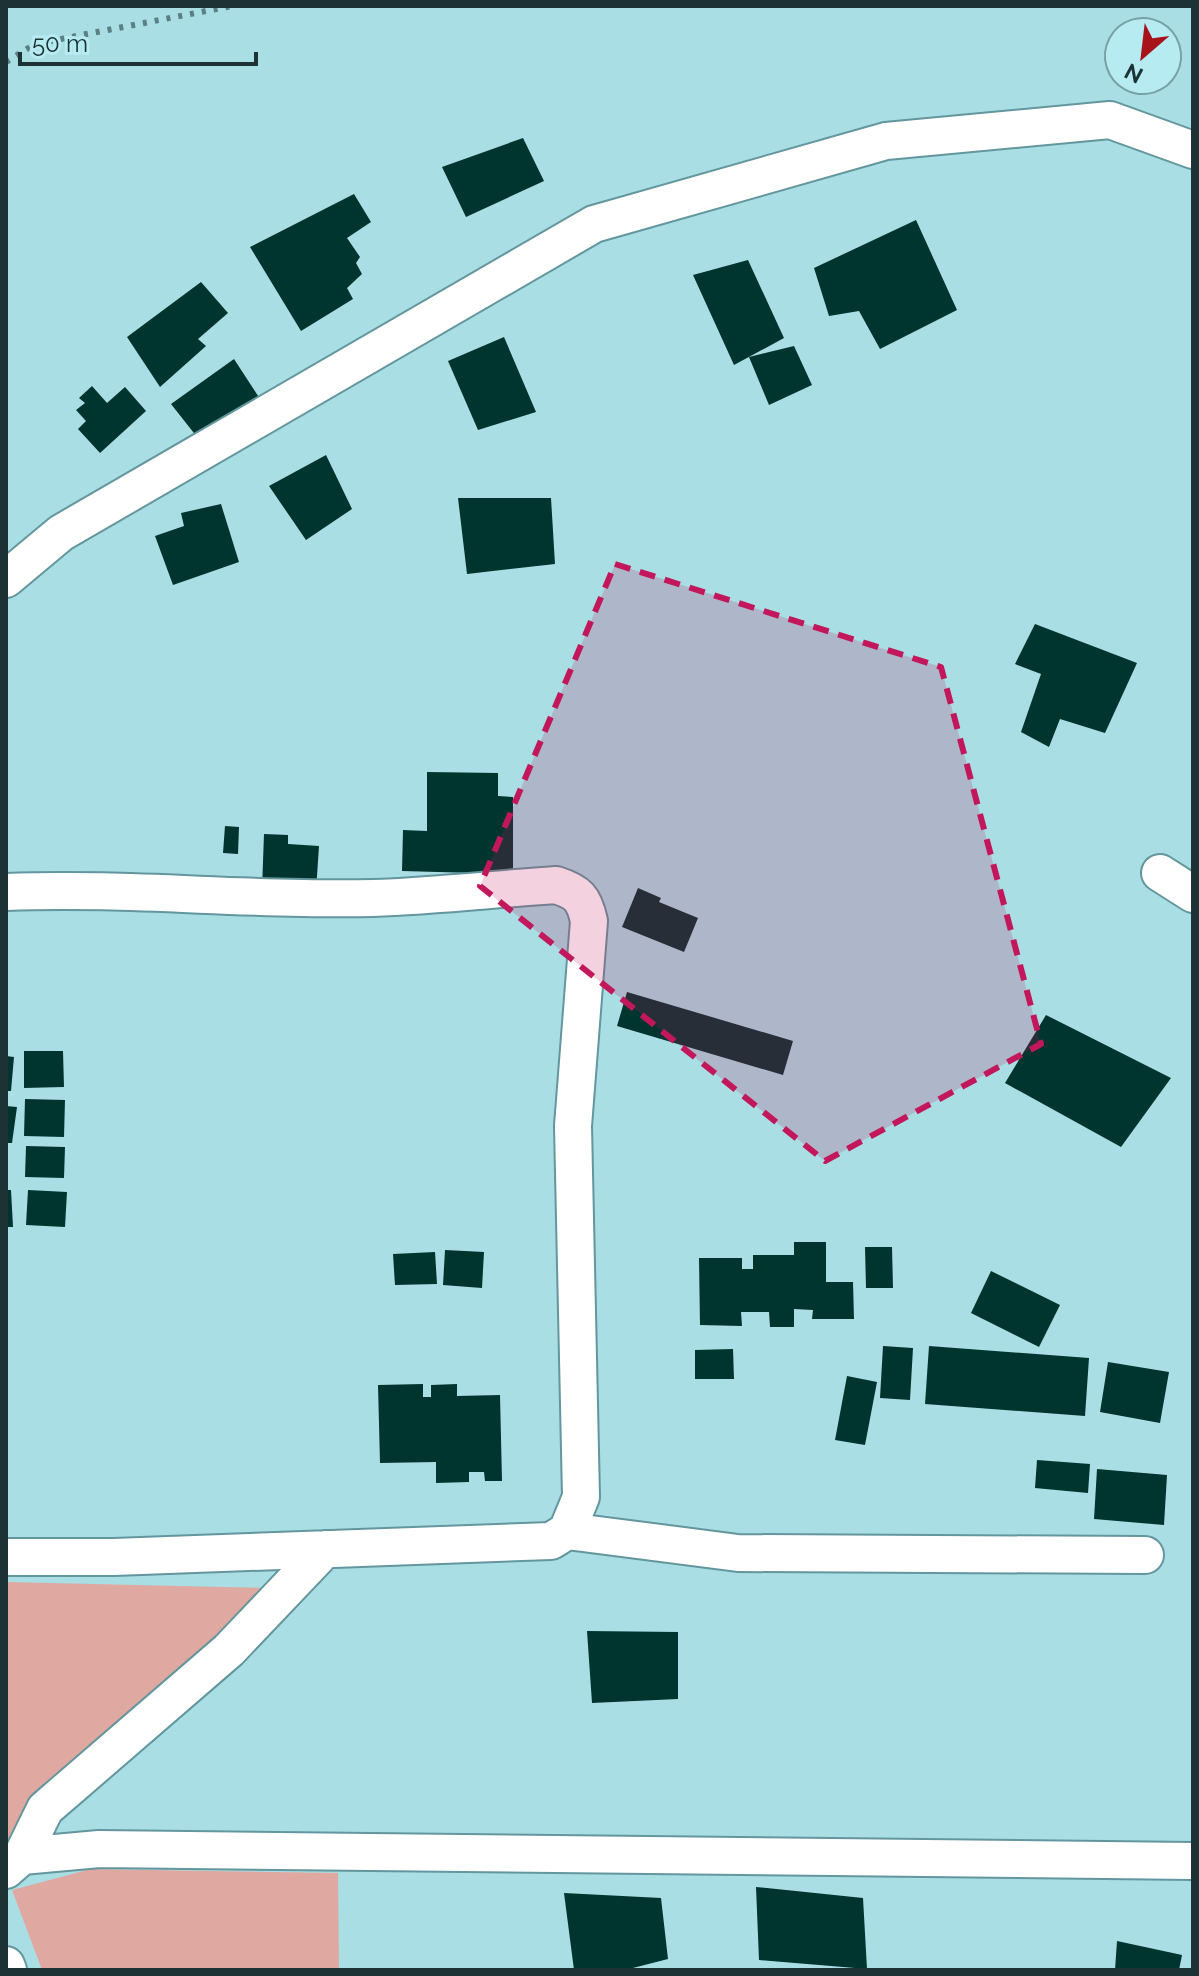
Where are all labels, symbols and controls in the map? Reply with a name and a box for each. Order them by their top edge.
scale bar [20,16,256,66]
north arrow [1103,16,1183,96]
text: 50 m [32,29,88,58]
text: N [1120,58,1147,89]

